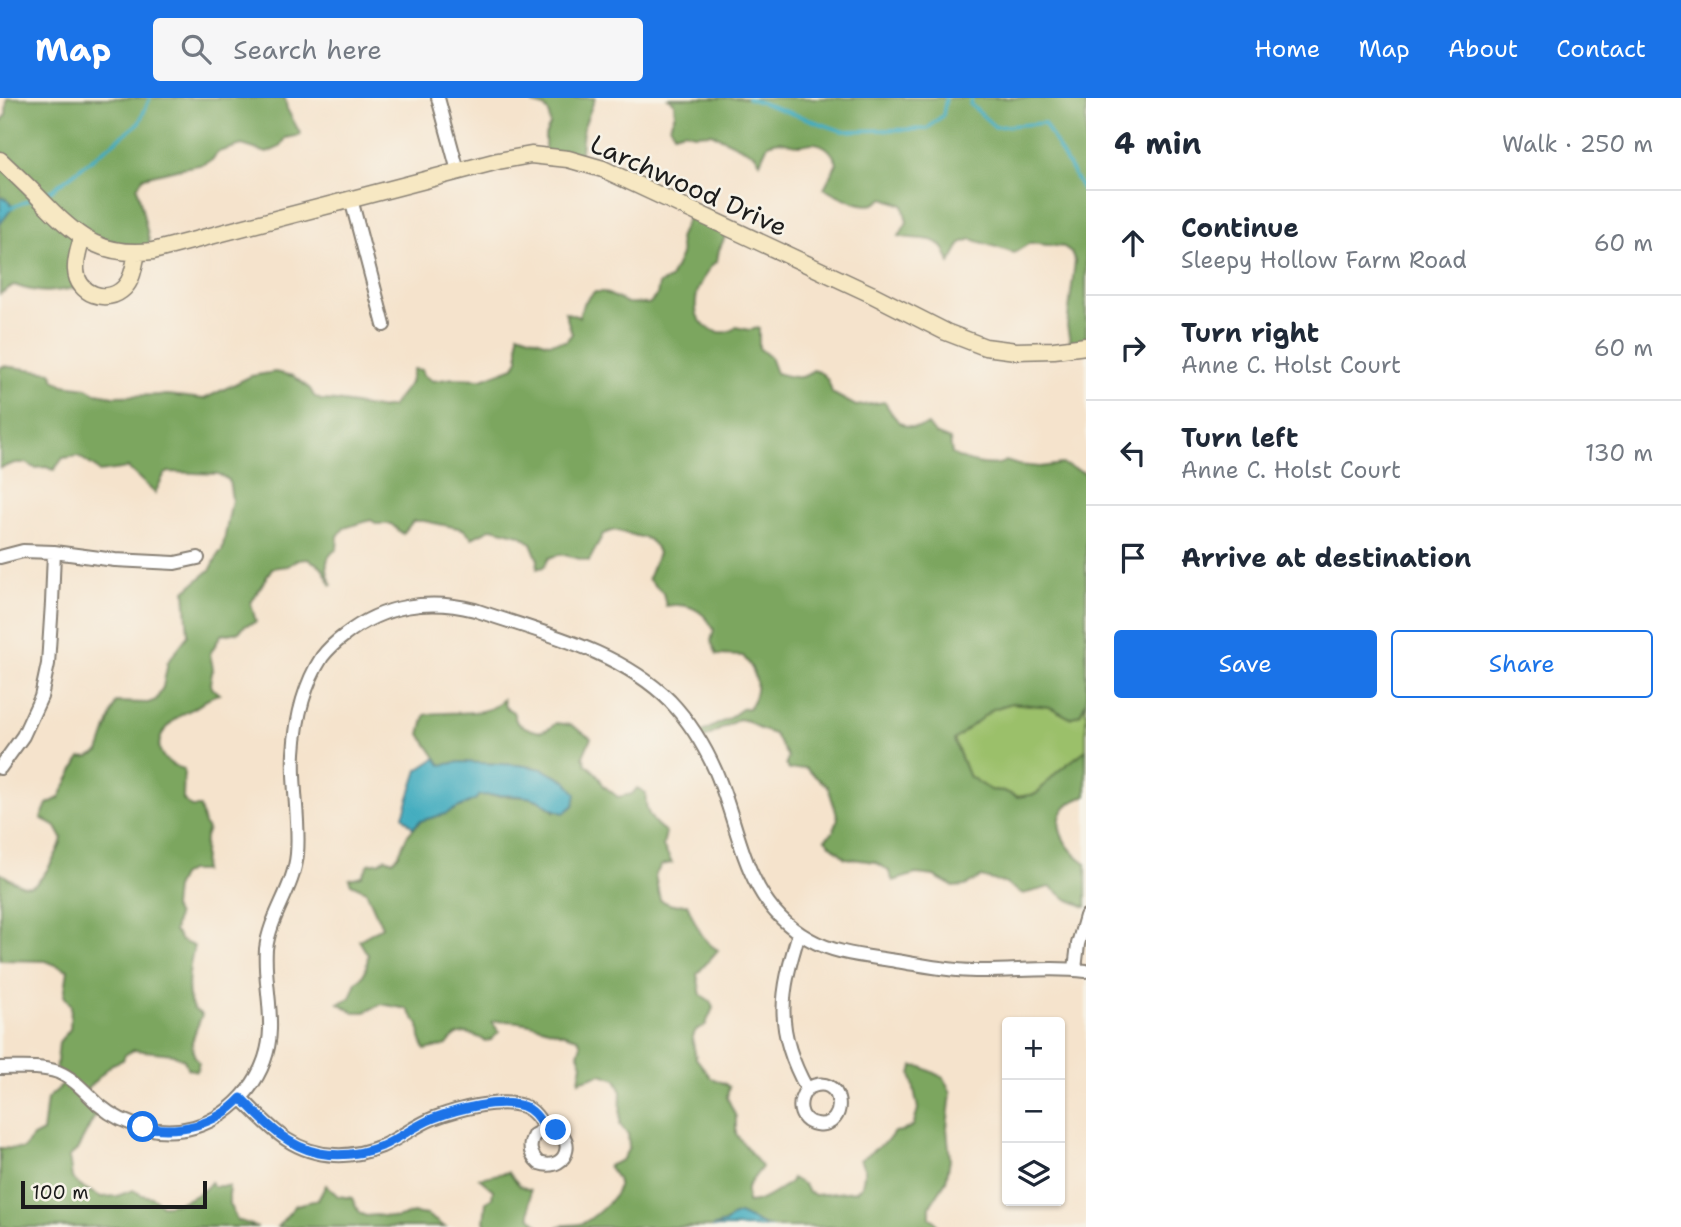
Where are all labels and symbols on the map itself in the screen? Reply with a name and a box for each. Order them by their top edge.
street label: Larchwood Drive [585,126,793,244]
route start [127,1111,158,1142]
route end [540,1114,571,1145]
scale bar [21,1178,206,1210]

